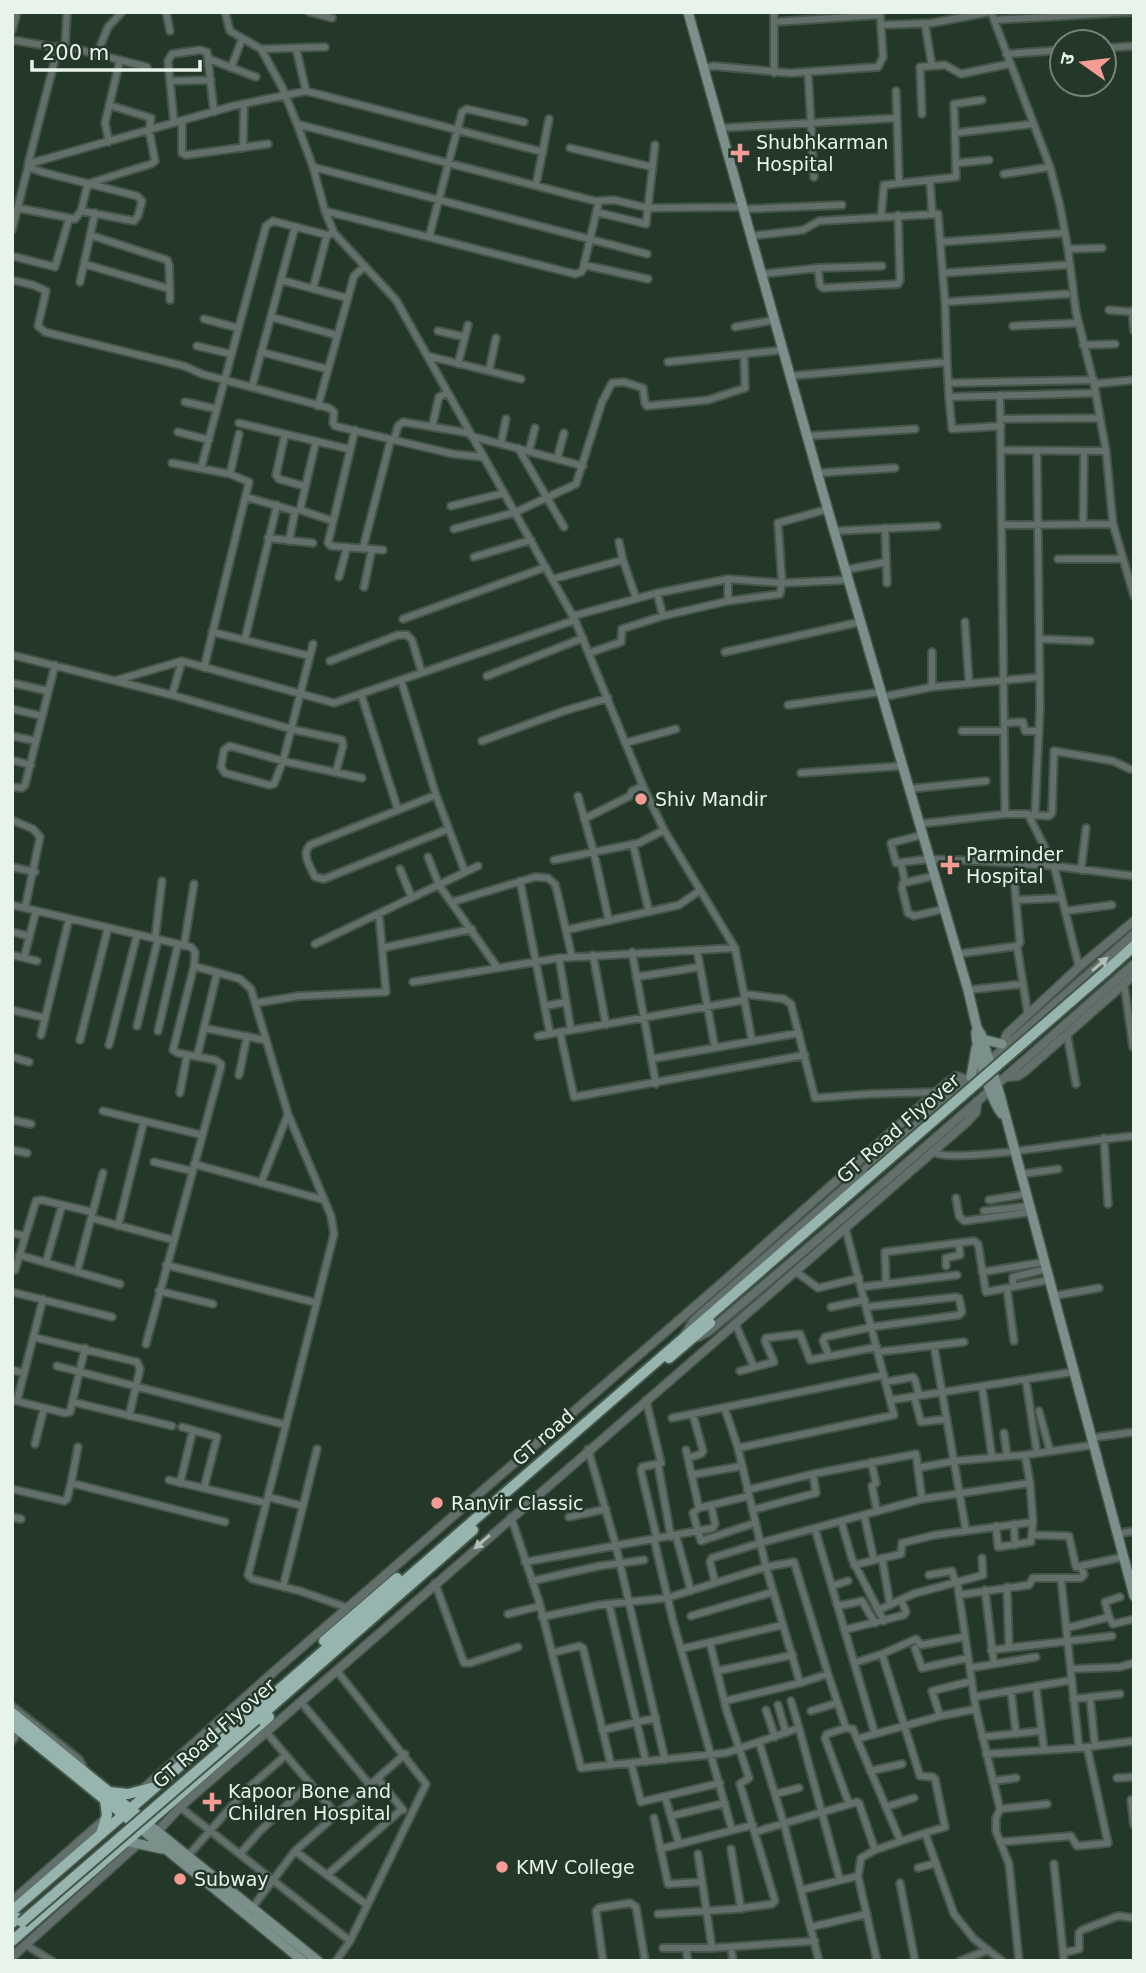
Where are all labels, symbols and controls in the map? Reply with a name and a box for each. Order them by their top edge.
scale bar [32,28,200,72]
north arrow [1048,28,1118,98]
text: 200 m [42,41,109,65]
text: उ [1054,50,1079,67]
place label: Shubhkarman Hospital [756,131,888,175]
marker: Shubhkarman Hospital [730,143,750,163]
place label: Shiv Mandir [655,788,767,810]
marker: Shiv Mandir [633,791,649,807]
place label: Parminder Hospital [966,843,1063,887]
marker: Parminder Hospital [940,855,960,875]
one-way arrow [1091,956,1109,972]
street label: GT Road Flyover [832,1069,964,1187]
street label: GT road [508,1404,578,1470]
place label: Ranvir Classic [451,1492,584,1514]
marker: Ranvir Classic [429,1495,445,1511]
one-way arrow [473,1534,490,1549]
street label: GT Road Flyover [148,1674,280,1792]
place label: Kapoor Bone and Children Hospital [228,1780,391,1824]
marker: Kapoor Bone and Children Hospital [202,1792,222,1812]
place label: KMV College [516,1856,635,1878]
marker: KMV College [494,1859,510,1875]
place label: Subway [194,1868,269,1890]
marker: Subway [172,1871,188,1887]

